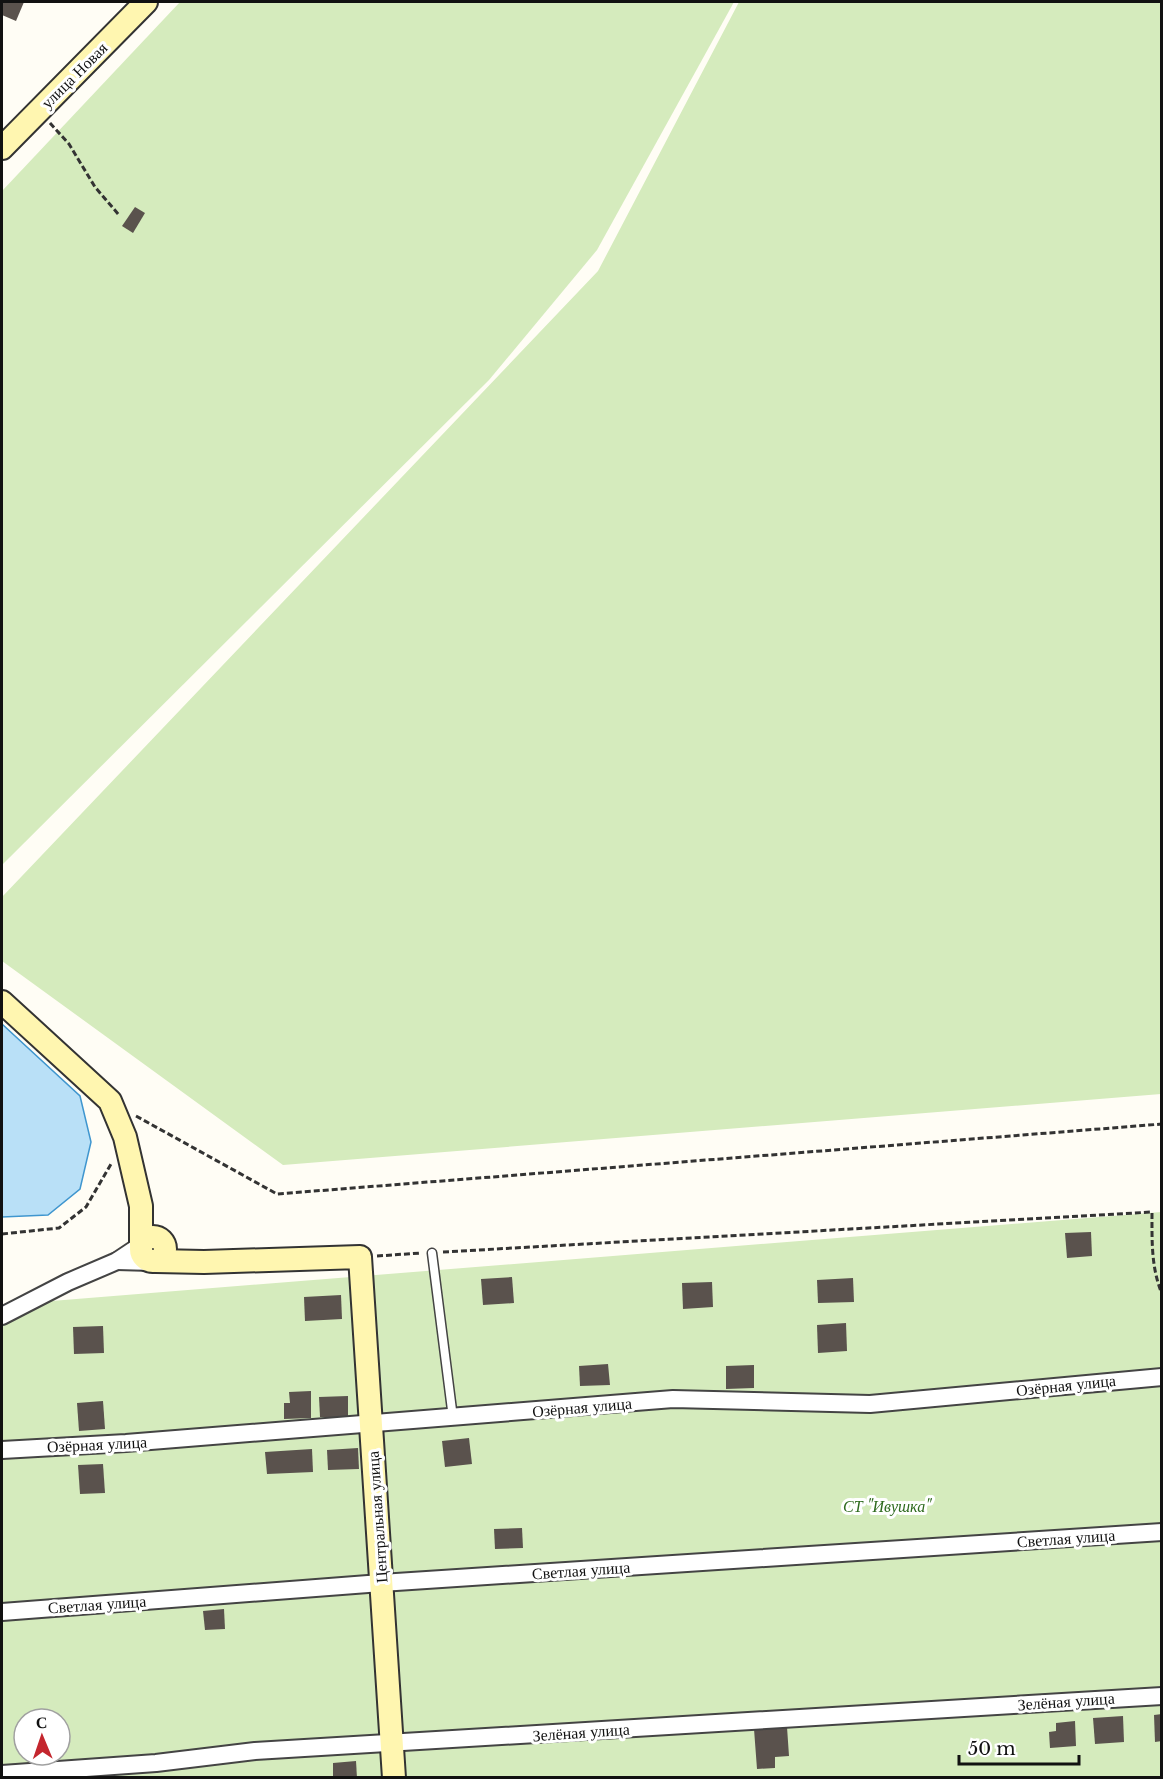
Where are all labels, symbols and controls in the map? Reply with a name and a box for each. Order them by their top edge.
street label: улица Новая [37,37,112,112]
street label: Озёрная улица [1015,1370,1117,1400]
street label: Озёрная улица [531,1393,633,1421]
street label: Озёрная улица [46,1431,148,1457]
street label: Центральная улица [362,1450,392,1584]
park label: СТ "Ивушка" [843,1496,932,1516]
street label: Светлая улица [1016,1525,1116,1551]
street label: Светлая улица [531,1557,631,1583]
street label: Светлая улица [47,1591,147,1617]
street label: Зелёная улица [1017,1688,1115,1714]
north arrow [12,1707,72,1767]
text: С [35,1712,48,1732]
street label: Зелёная улица [532,1719,630,1745]
scale bar [959,1728,1079,1766]
text: 50 m [968,1738,1016,1760]

